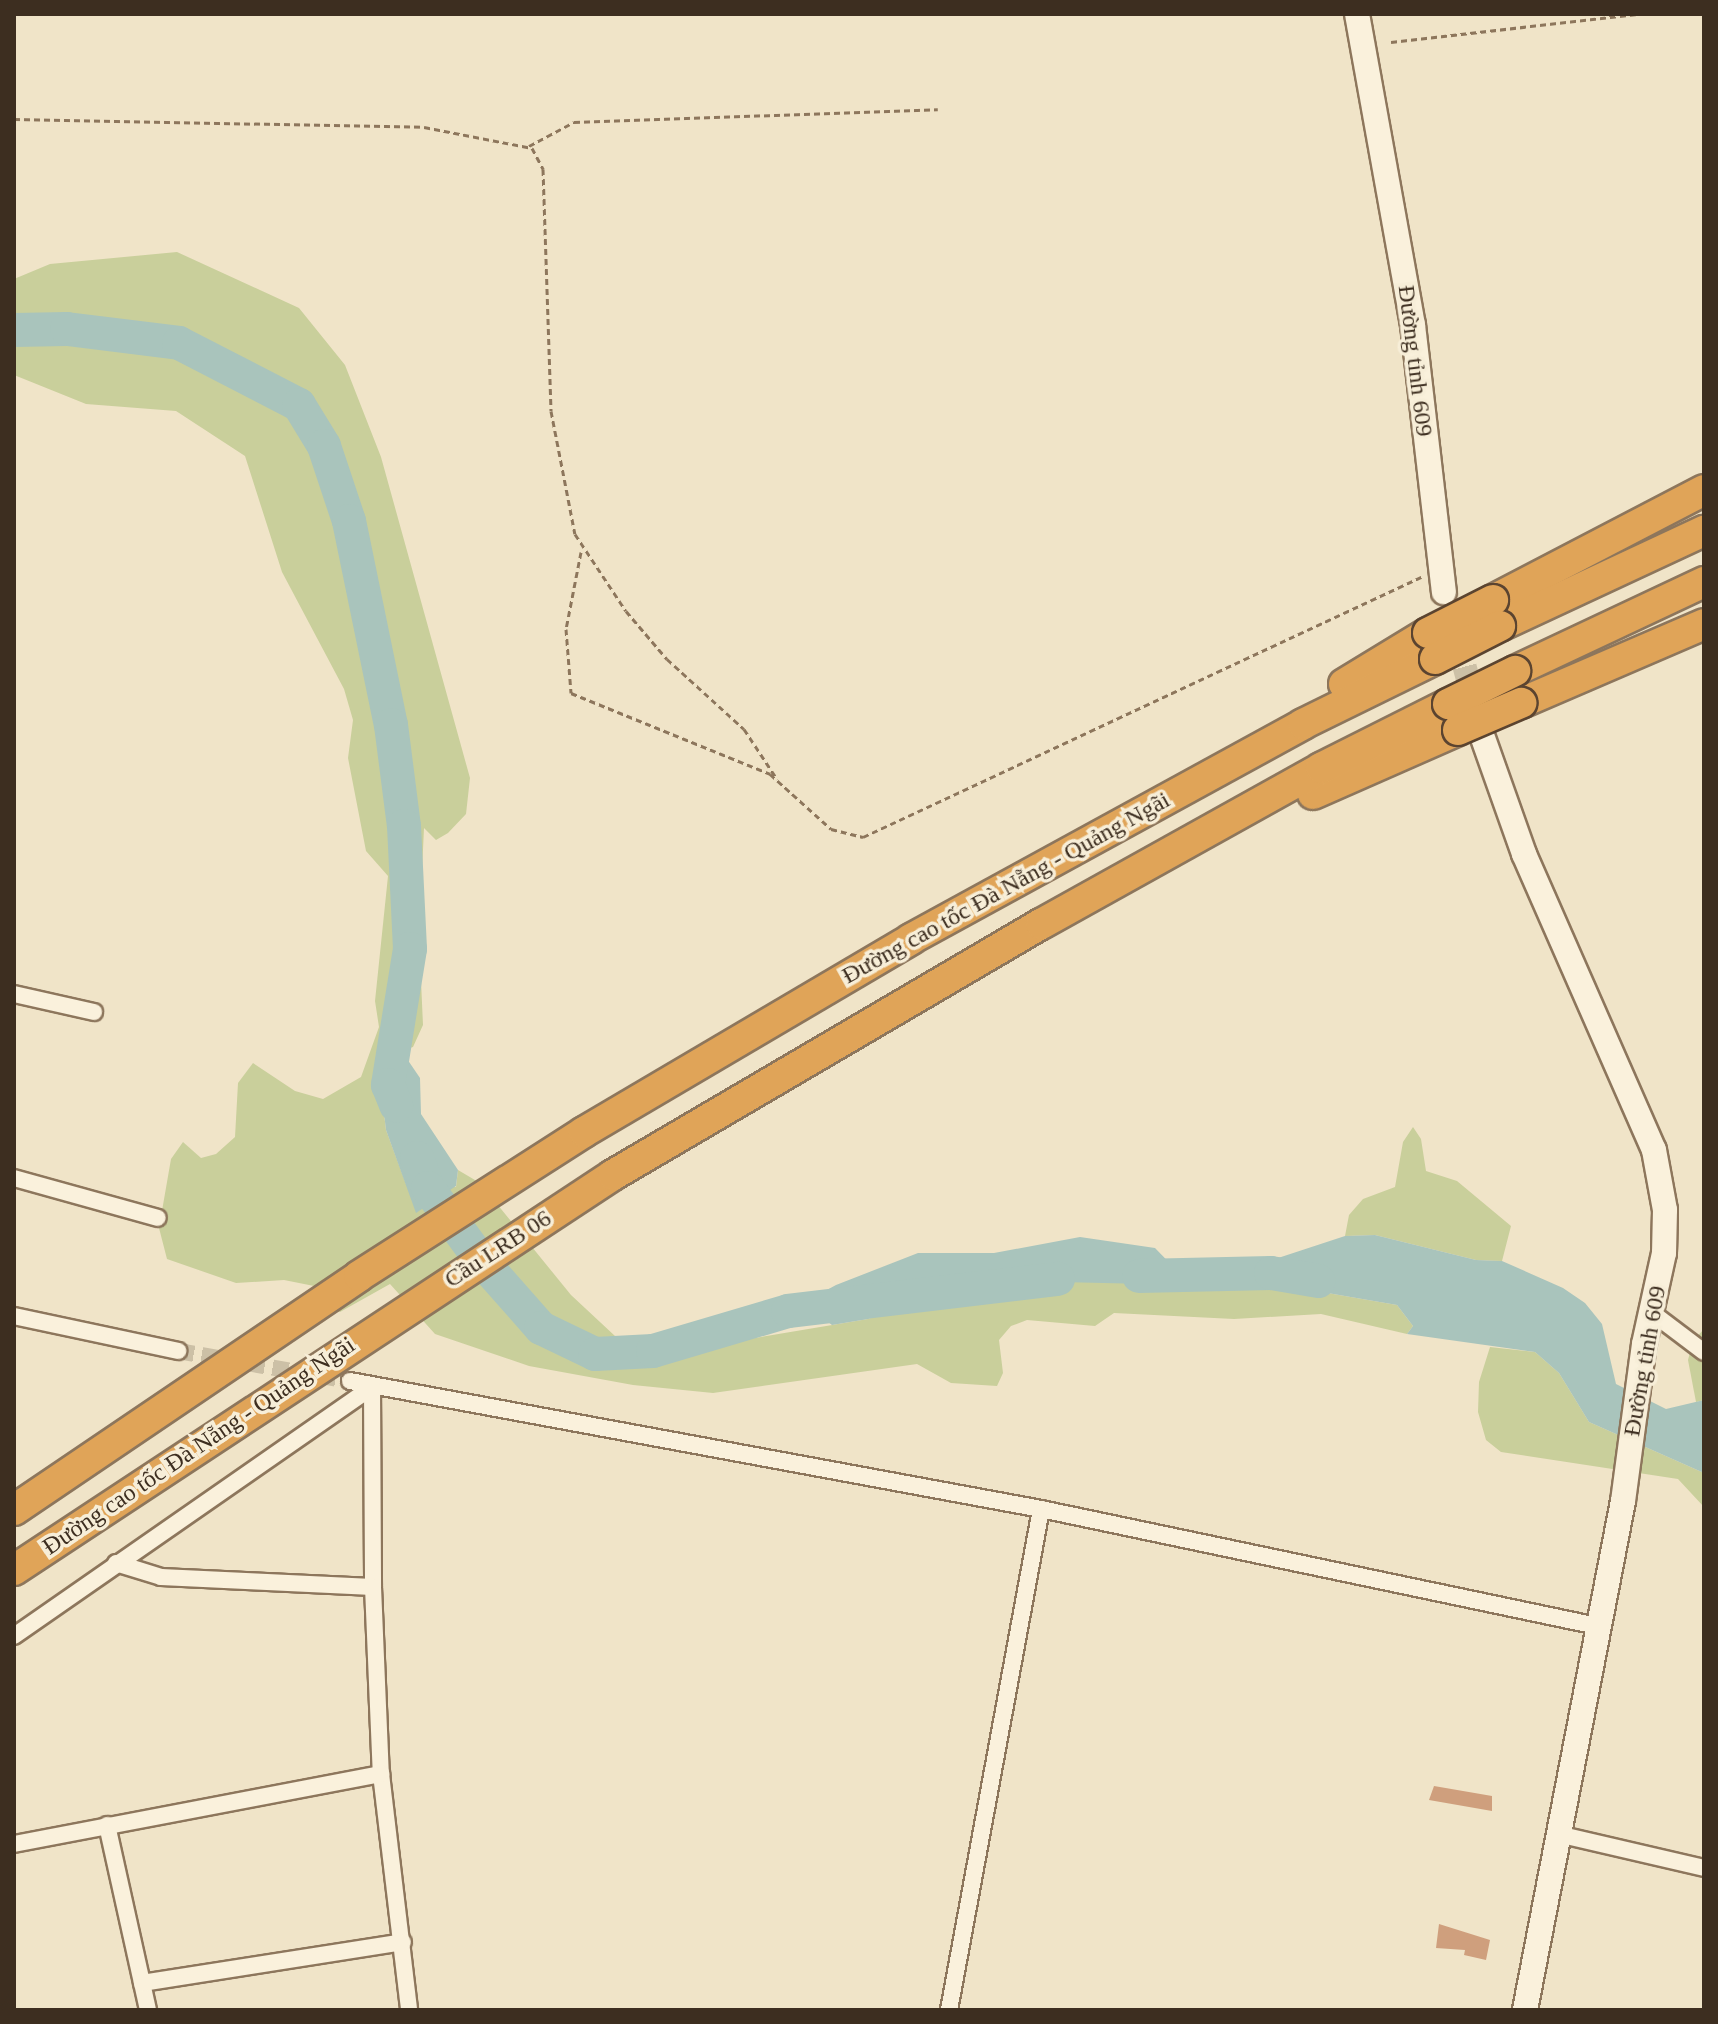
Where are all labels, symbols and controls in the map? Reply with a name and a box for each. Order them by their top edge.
street label: Đường tỉnh 609 [1391,284,1439,438]
street label: Đường cao tốc Đà Nẵng - Quảng Ngãi [837,786,1175,990]
street label: Cầu LRB 06 [439,1204,557,1294]
street label: Đường tỉnh 609 [1618,1283,1672,1439]
street label: Đường cao tốc Đà Nẵng - Quảng Ngãi [37,1331,361,1561]

